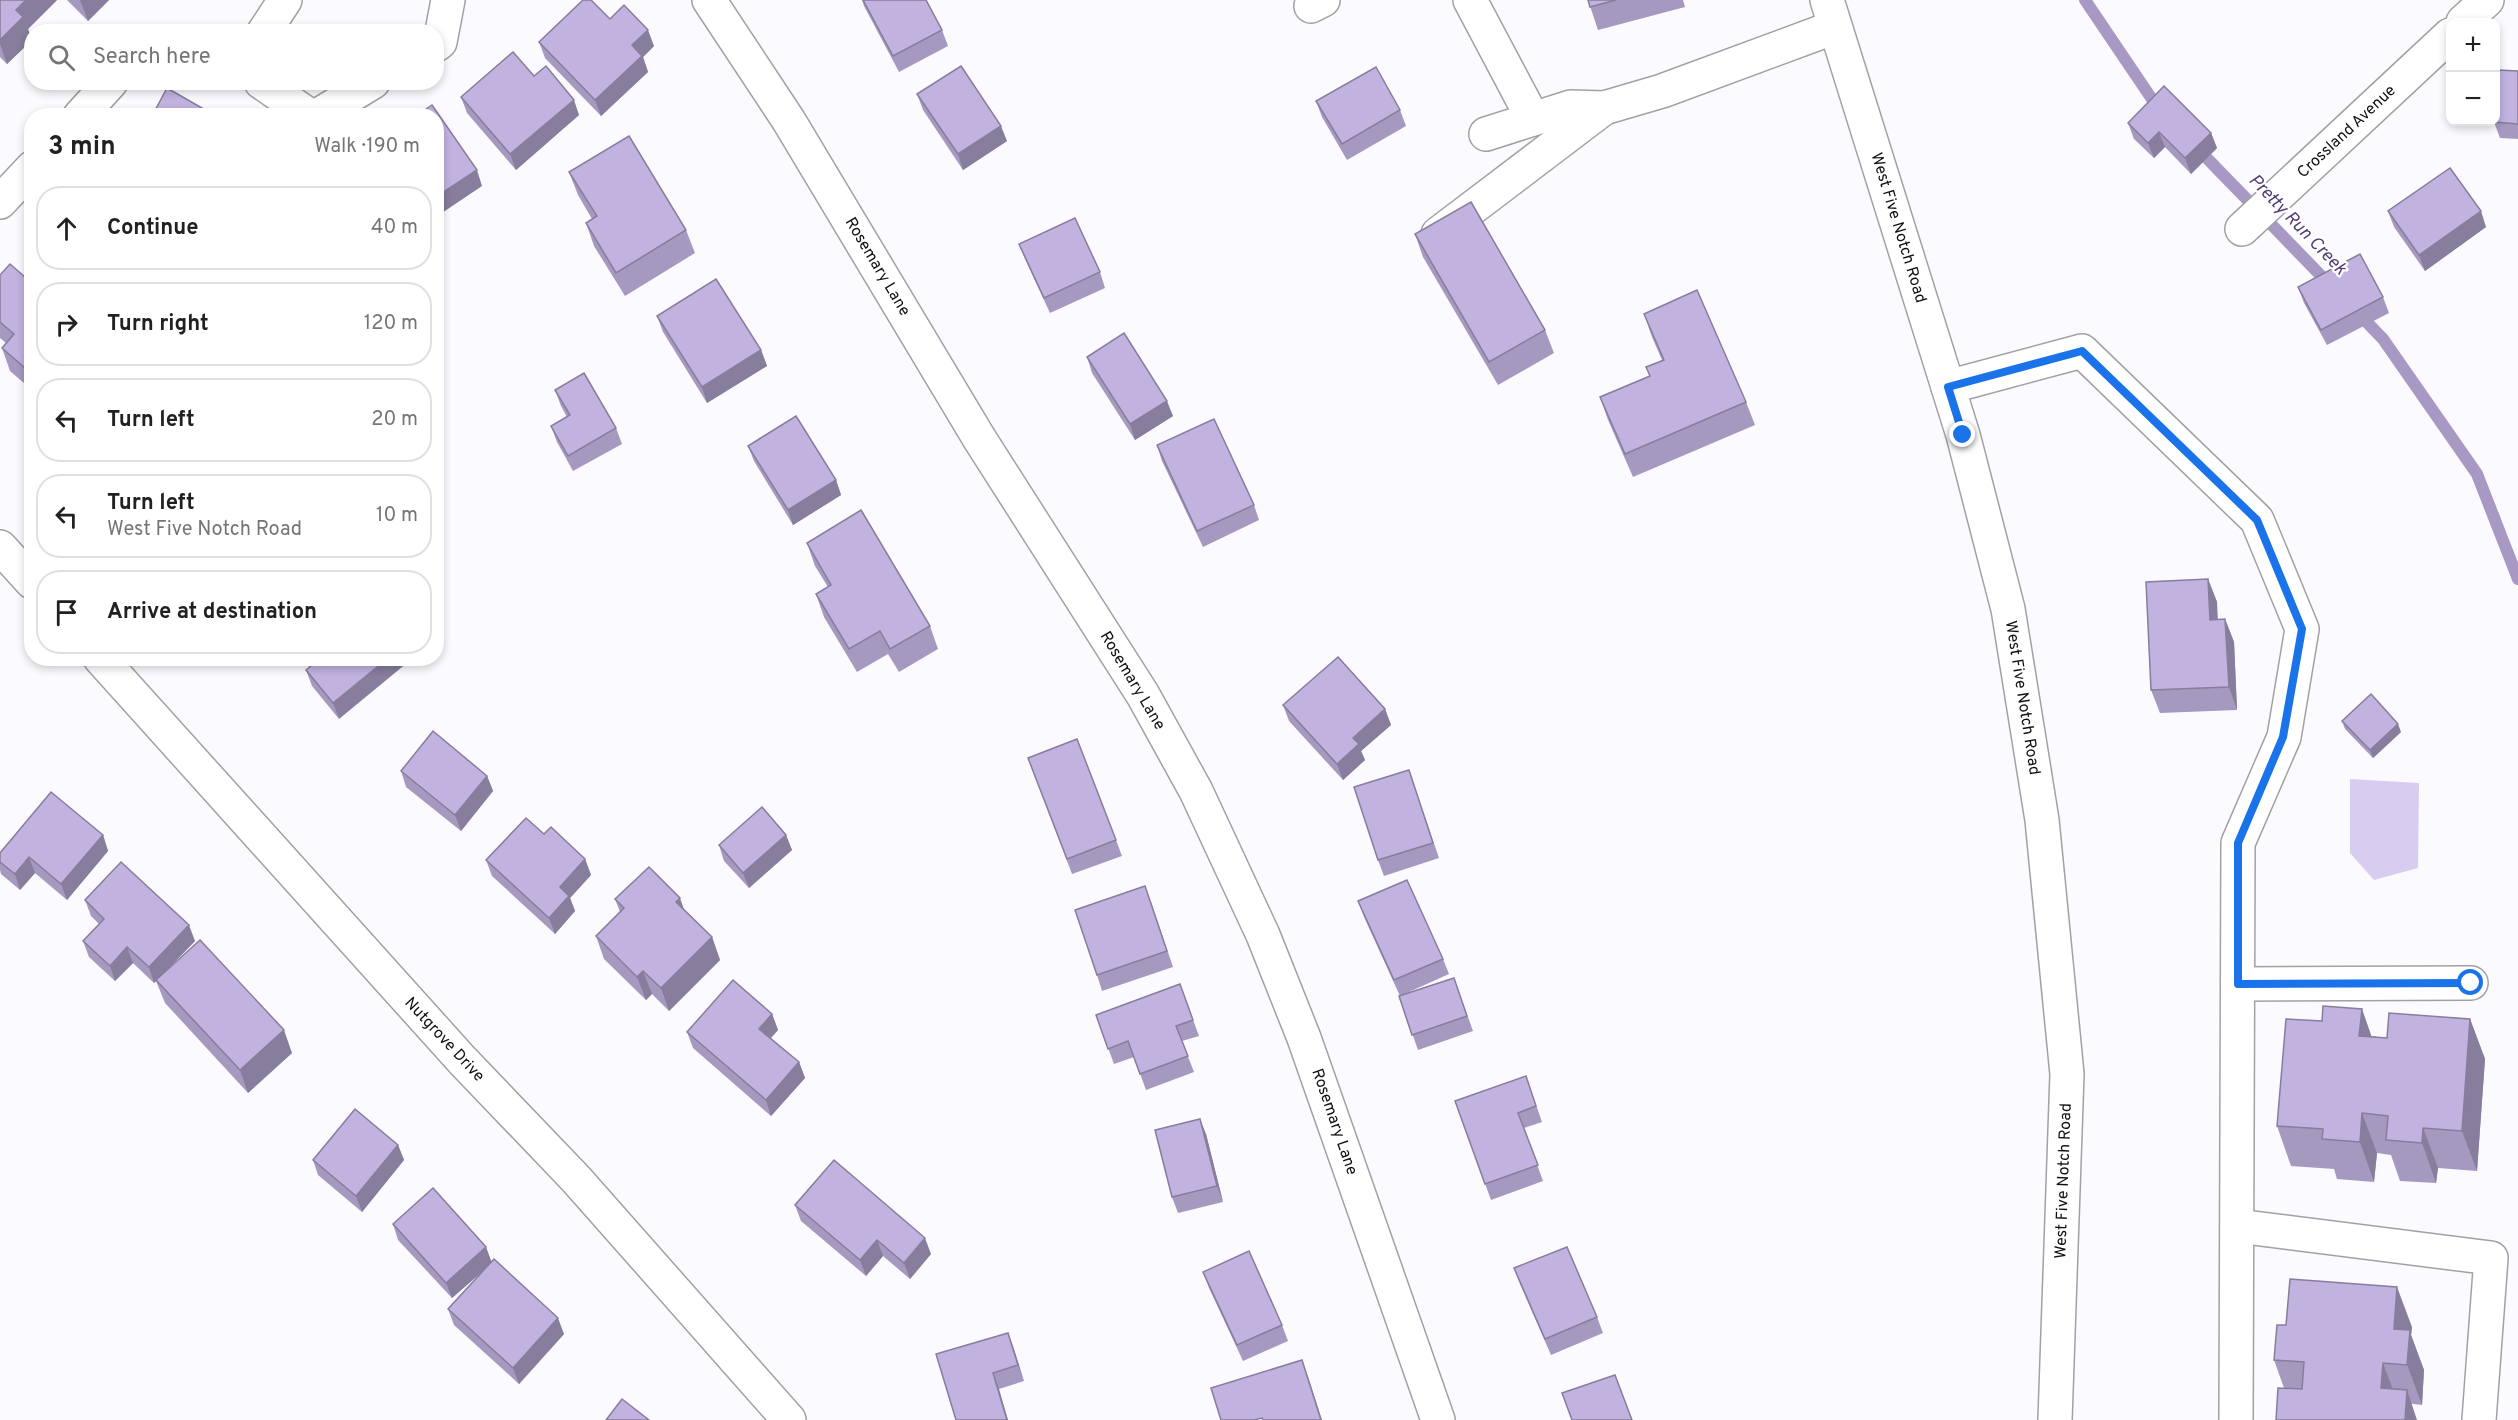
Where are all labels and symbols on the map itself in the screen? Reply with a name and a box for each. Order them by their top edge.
street label: Crossland Avenue [2294,81,2400,183]
street label: West Five Notch Road [1866,150,1930,306]
water label: Pretty Run Creek [2243,170,2352,281]
street label: Rosemary Lane [840,214,914,320]
route end [1949,421,1975,447]
street label: West Five Notch Road [2000,619,2044,777]
street label: Rosemary Lane [1095,628,1169,734]
route start [2457,969,2483,995]
street label: Nutgrove Drive [400,994,488,1086]
street label: Rosemary Lane [1306,1066,1362,1178]
street label: West Five Notch Road [2051,1103,2077,1259]

